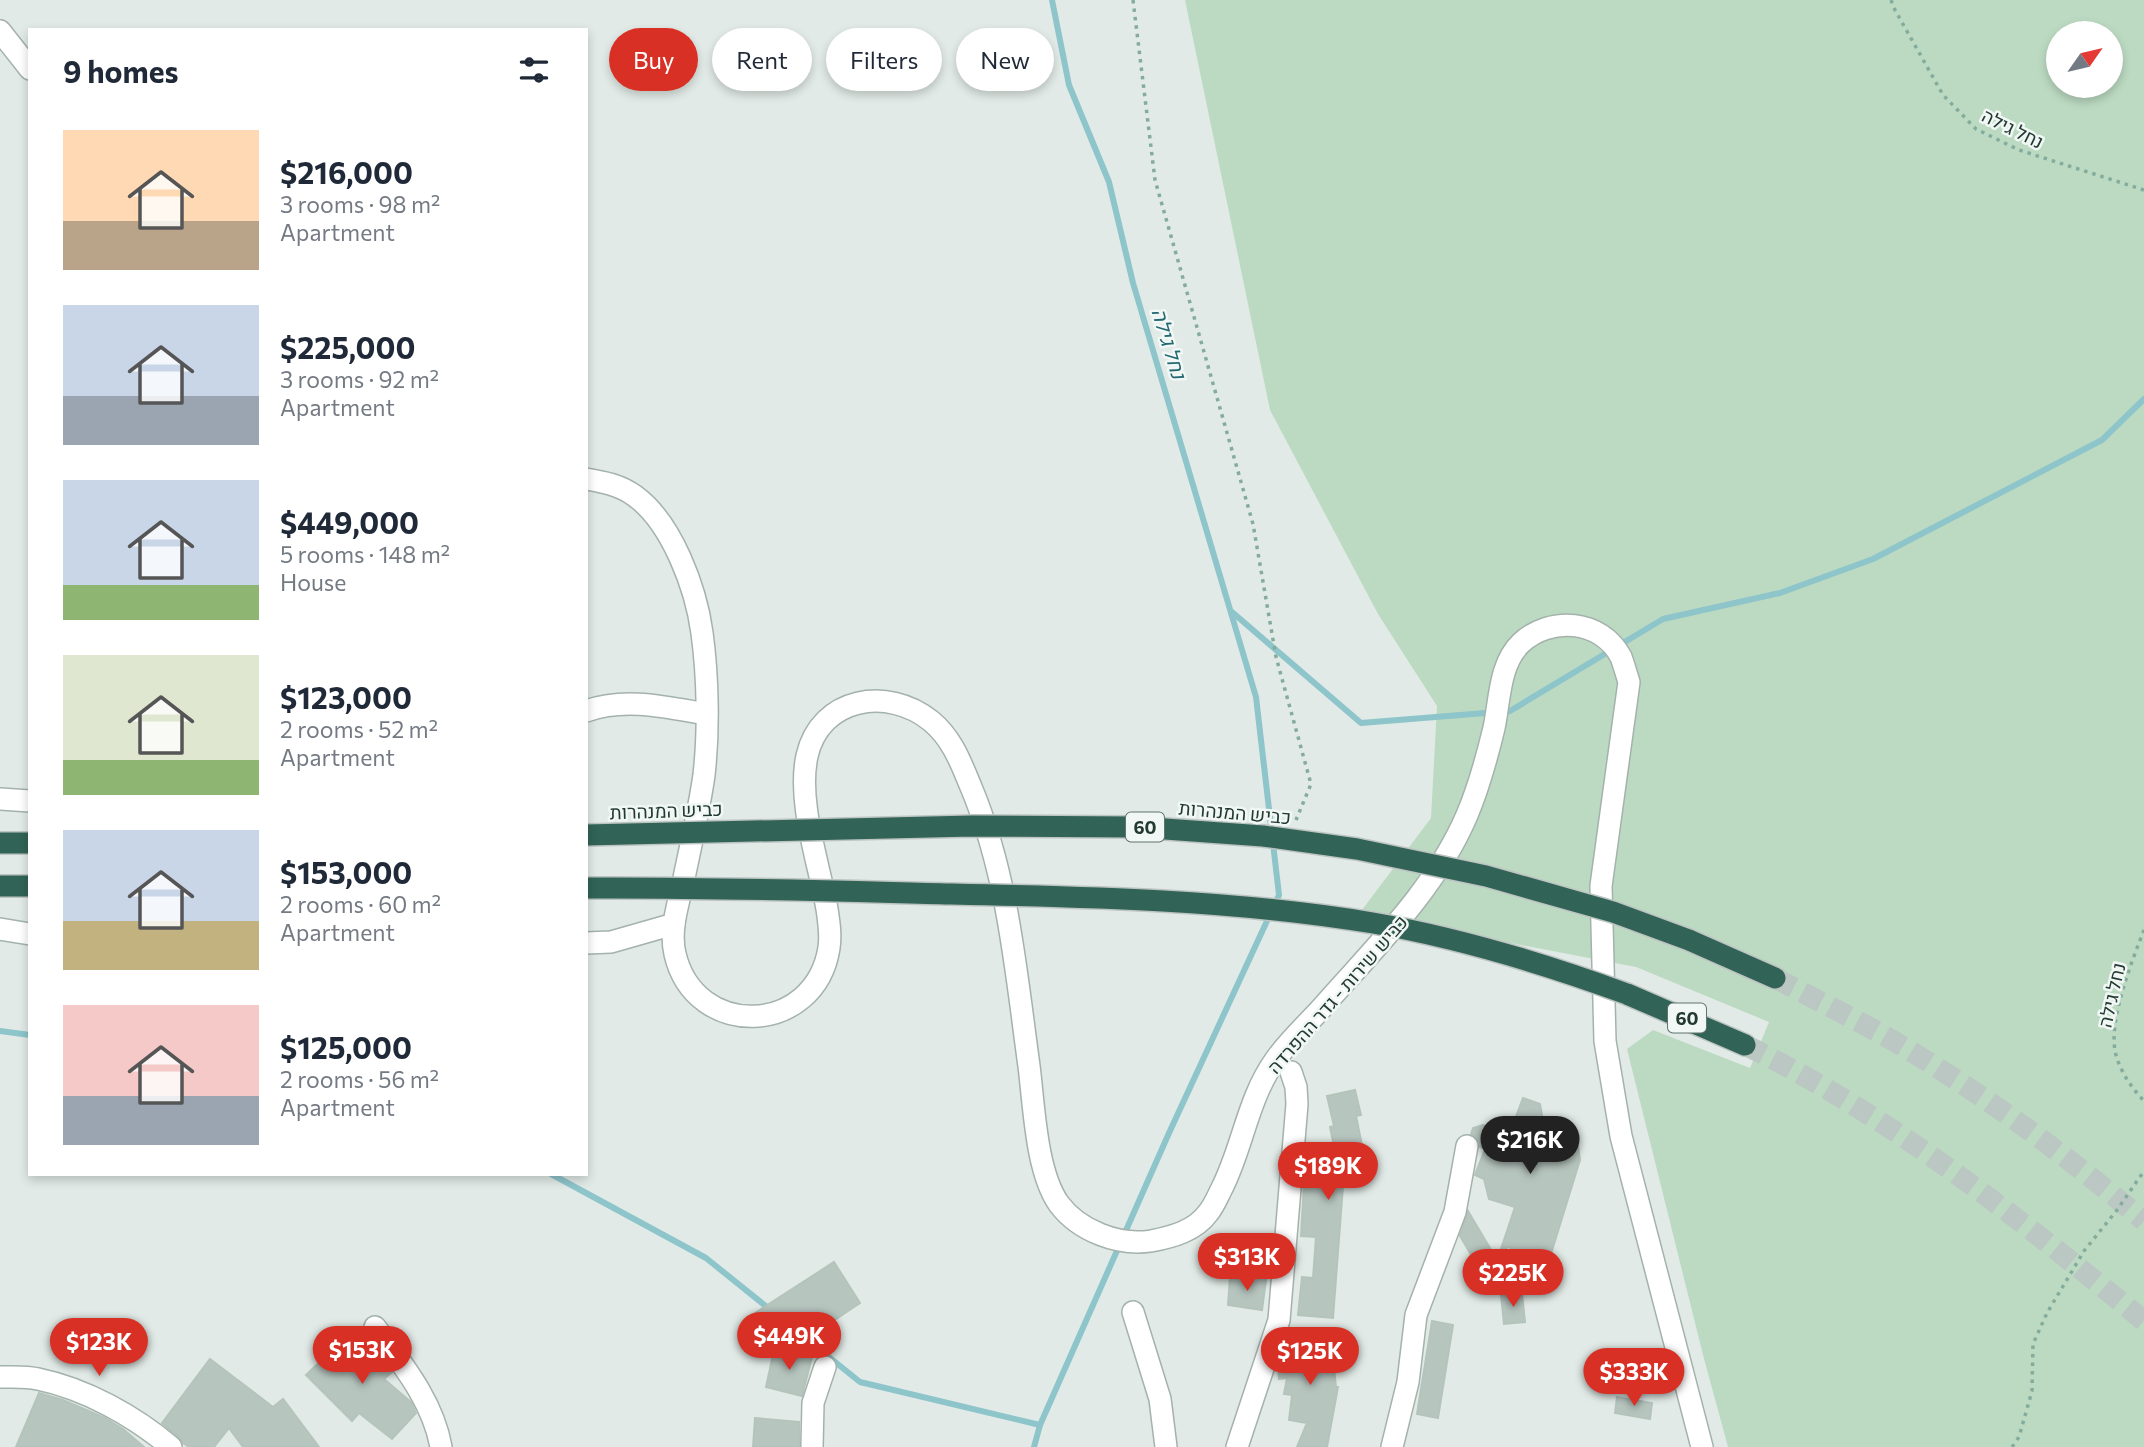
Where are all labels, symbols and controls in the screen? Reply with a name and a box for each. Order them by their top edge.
north arrow [2046,21,2123,98]
map controls [2046,21,2123,98]
chip: Buy [609,28,698,91]
chip: Rent [712,28,812,91]
chip: Filters [826,28,942,91]
chip: New [956,28,1054,91]
icon: filters [515,51,553,89]
text: 9 homes [63,52,178,89]
street label: נחל גילה [1978,103,2048,153]
text: $216,000 [280,153,413,190]
icon: home [119,158,203,242]
text: 3 rooms · 98 m² [280,190,440,218]
text: Apartment [280,218,395,246]
water label: נחל גילה [1147,305,1193,383]
text: $225,000 [280,328,415,365]
icon: home [119,333,203,417]
text: 3 rooms · 92 m² [280,365,439,393]
text: Apartment [280,393,395,421]
text: $449,000 [280,503,419,540]
icon: home [119,508,203,592]
text: 5 rooms · 148 m² [280,540,450,568]
text: House [280,568,346,596]
text: $123,000 [280,678,412,715]
icon: home [119,683,203,767]
text: 2 rooms · 52 m² [280,715,438,743]
text: Apartment [280,743,395,771]
street label: כביש המנהרות [1178,796,1292,828]
street label: כביש המנהרות [609,797,723,823]
road number: 60 [1126,812,1164,842]
text: $153,000 [280,853,412,890]
icon: home [119,858,203,942]
text: 2 rooms · 60 m² [280,890,441,918]
street label: כביש שירות - גדר ההפרדה [1262,910,1412,1078]
text: Apartment [280,918,395,946]
street label: נחל גילה [2092,960,2130,1030]
road number: 60 [1668,1003,1706,1032]
text: $125,000 [280,1028,412,1065]
icon: home [119,1033,203,1117]
text: 2 rooms · 56 m² [280,1065,439,1093]
text: Apartment [280,1093,395,1121]
pin: $216K [1481,1116,1579,1176]
text: $216K [1497,1125,1563,1153]
pin: $189K [1279,1142,1377,1202]
text: $189K [1294,1151,1362,1179]
pin: $313K [1198,1234,1296,1293]
text: $313K [1214,1242,1280,1270]
pin: $225K [1464,1250,1562,1309]
text: $225K [1479,1258,1547,1286]
pin: $449K [740,1312,838,1372]
pin: $123K [50,1318,148,1378]
text: $449K [753,1321,825,1349]
pin: $153K [313,1326,411,1386]
text: $123K [66,1327,132,1355]
pin: $125K [1261,1328,1359,1387]
text: $153K [329,1335,395,1363]
text: $125K [1277,1336,1343,1364]
pin: $333K [1585,1348,1683,1408]
text: $333K [1599,1357,1669,1385]

